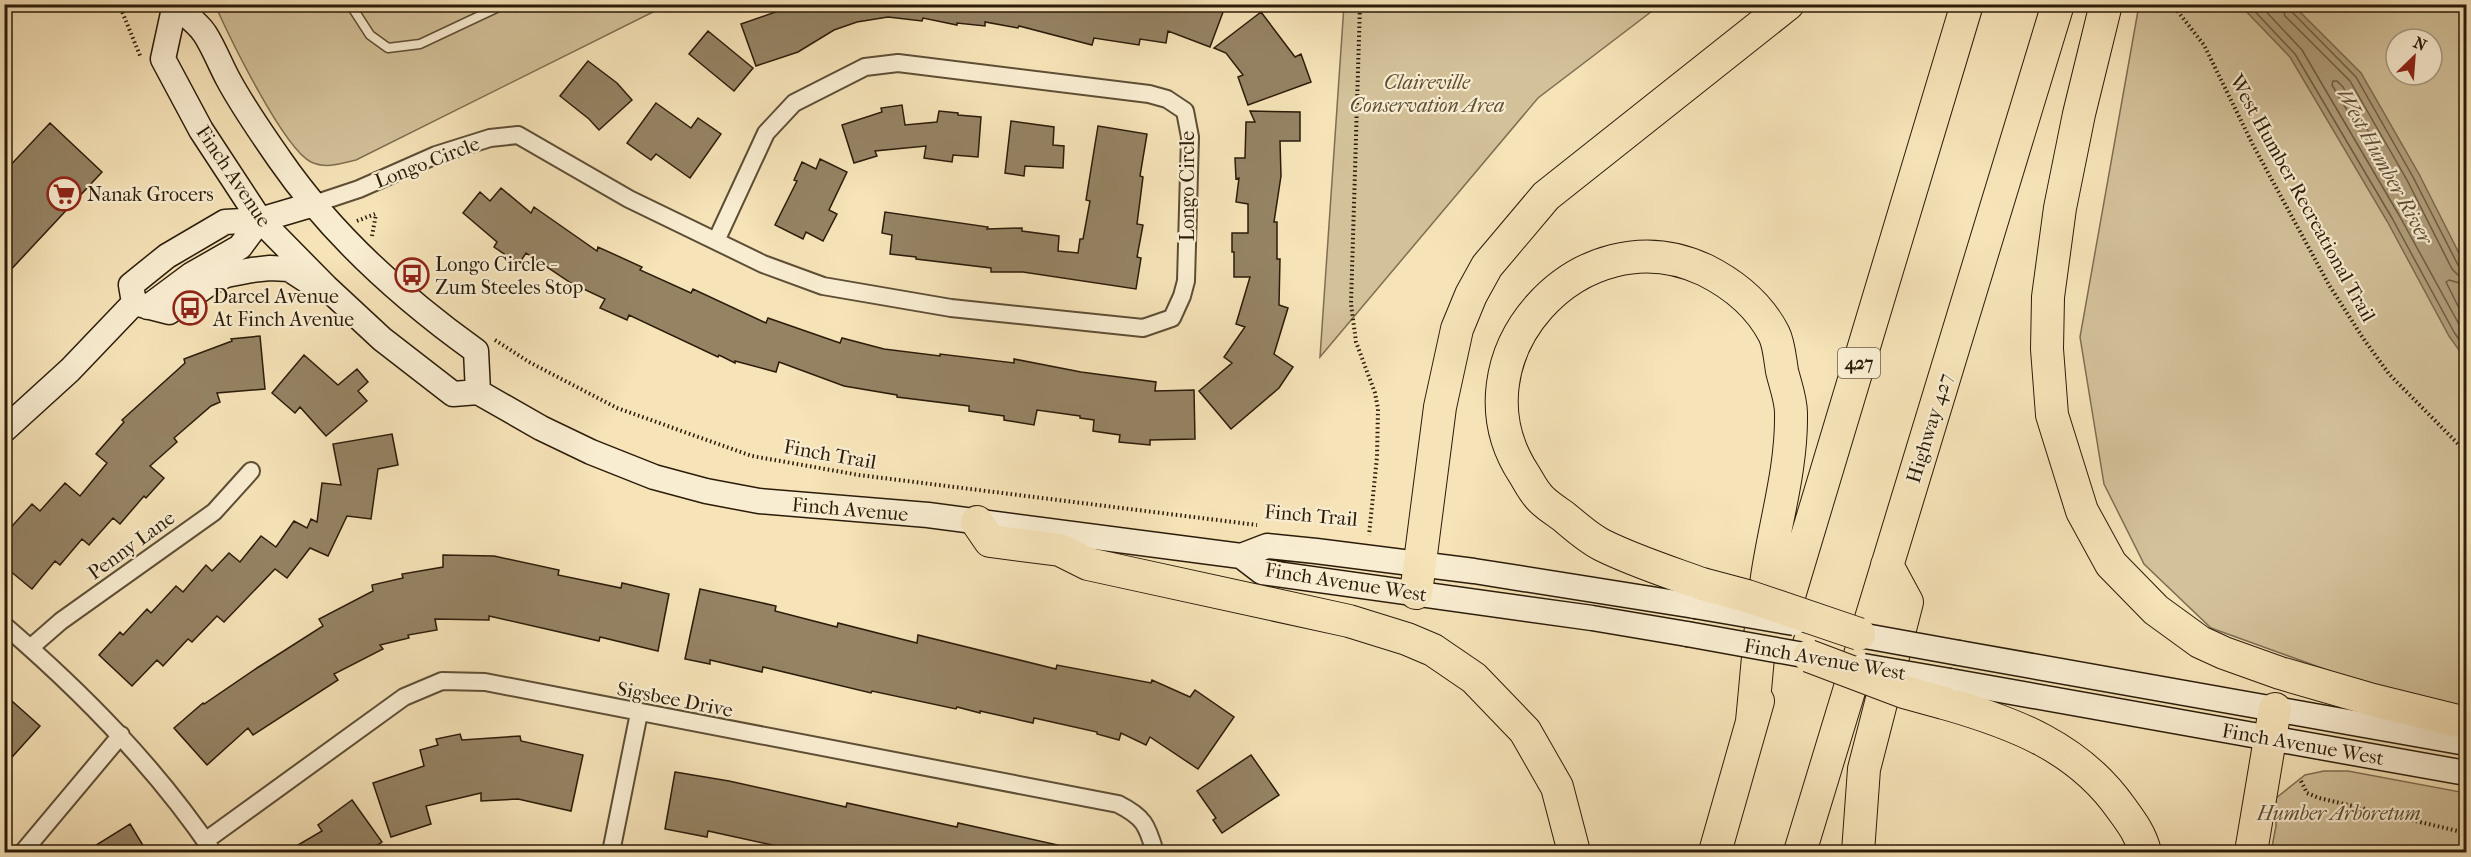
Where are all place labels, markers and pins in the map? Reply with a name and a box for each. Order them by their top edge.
supermarket icon: Nanak Grocers [46,176,82,212]
place label: Nanak Grocers [87,183,214,206]
place label: Longo Circle - Zum Steeles Stop [435,253,583,299]
bus stop icon: Longo Circle - Zum Steeles Stop [394,257,430,293]
place label: Darcel Avenue At Finch Avenue [212,285,354,331]
bus stop icon: Darcel Avenue At Finch Avenue [172,290,208,326]

